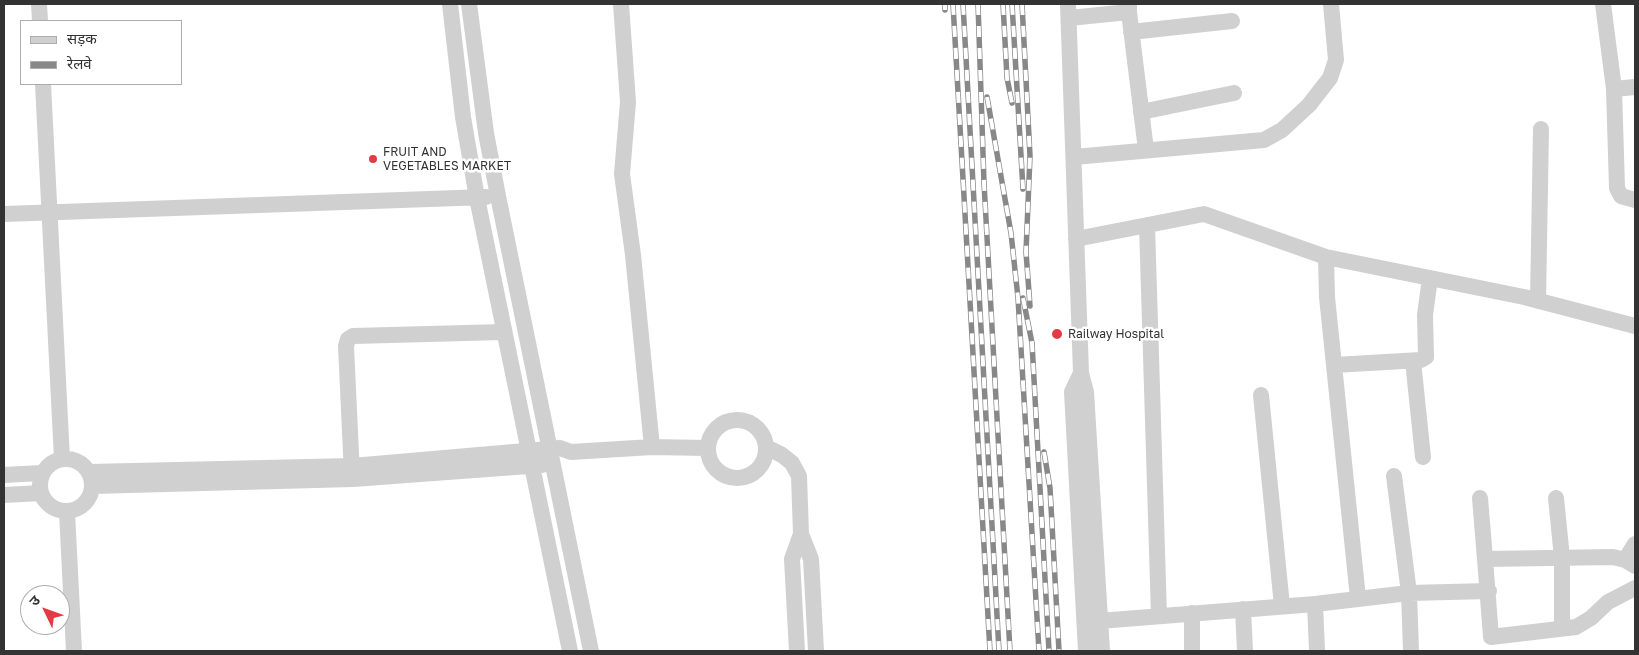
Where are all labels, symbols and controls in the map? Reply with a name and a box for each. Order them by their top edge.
legend [20,20,182,85]
text: सड़क [67,29,97,47]
text: रेलवे [67,54,92,72]
place label: FRUIT AND VEGETABLES MARKET [383,145,511,173]
marker: FRUIT AND VEGETABLES MARKET [367,153,379,165]
marker: Railway Hospital [1050,327,1064,341]
place label: Railway Hospital [1068,327,1164,341]
north arrow [20,585,70,635]
text: उ [25,592,43,609]

